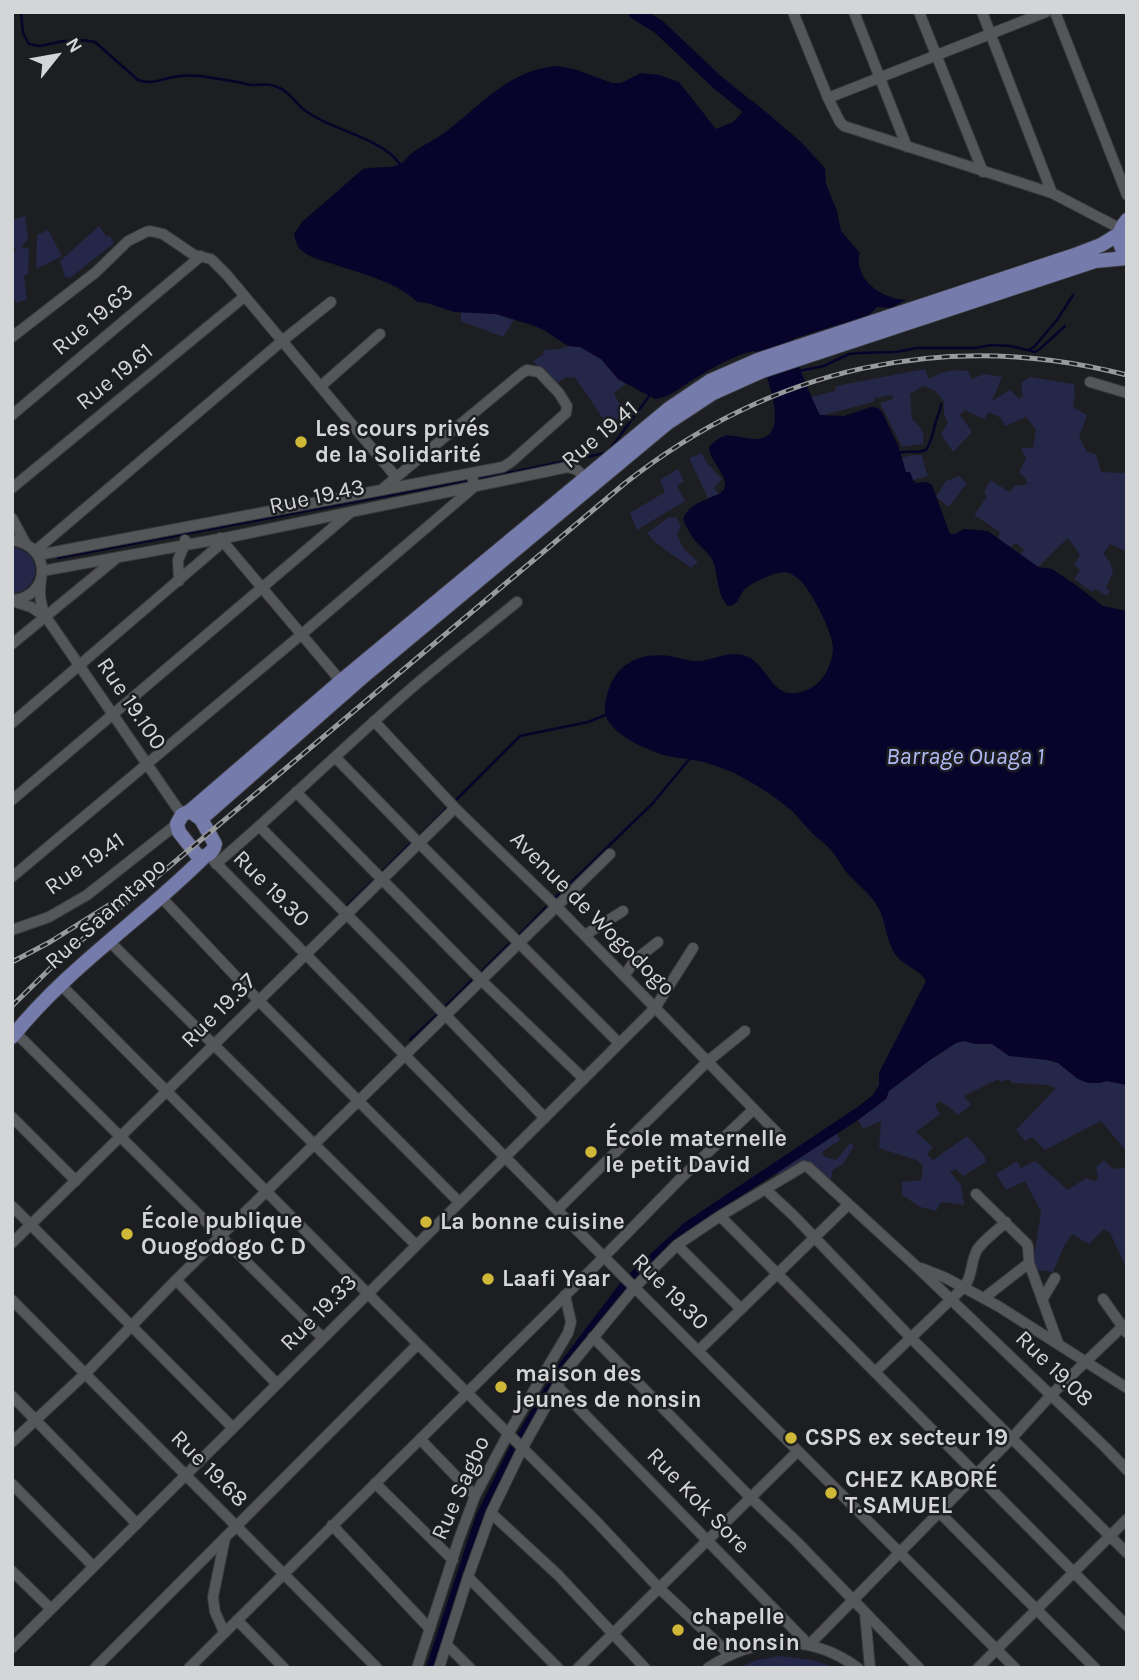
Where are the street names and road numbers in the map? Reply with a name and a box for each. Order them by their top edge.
street label: Rue 19.63 [47,278,139,362]
street label: Rue 19.61 [71,338,159,416]
street label: Rue 19.41 [556,395,644,475]
street label: Rue 19.43 [267,473,367,521]
street label: Rue 19.100 [90,653,172,755]
street label: Avenue de Wogodogo [504,826,680,1002]
street label: Rue 19.41 [40,827,130,901]
street label: Rue 19.30 [227,845,315,933]
street label: Rue Saamtapo [40,852,172,976]
street label: Rue 19.37 [176,968,262,1054]
street label: Rue 19.30 [626,1248,714,1336]
street label: Rue 19.33 [275,1269,363,1357]
street label: Rue 19.08 [1009,1325,1099,1413]
street label: Rue 19.68 [165,1425,253,1513]
street label: Rue Sagbo [426,1432,496,1544]
street label: Rue Kok Sore [641,1442,755,1560]

